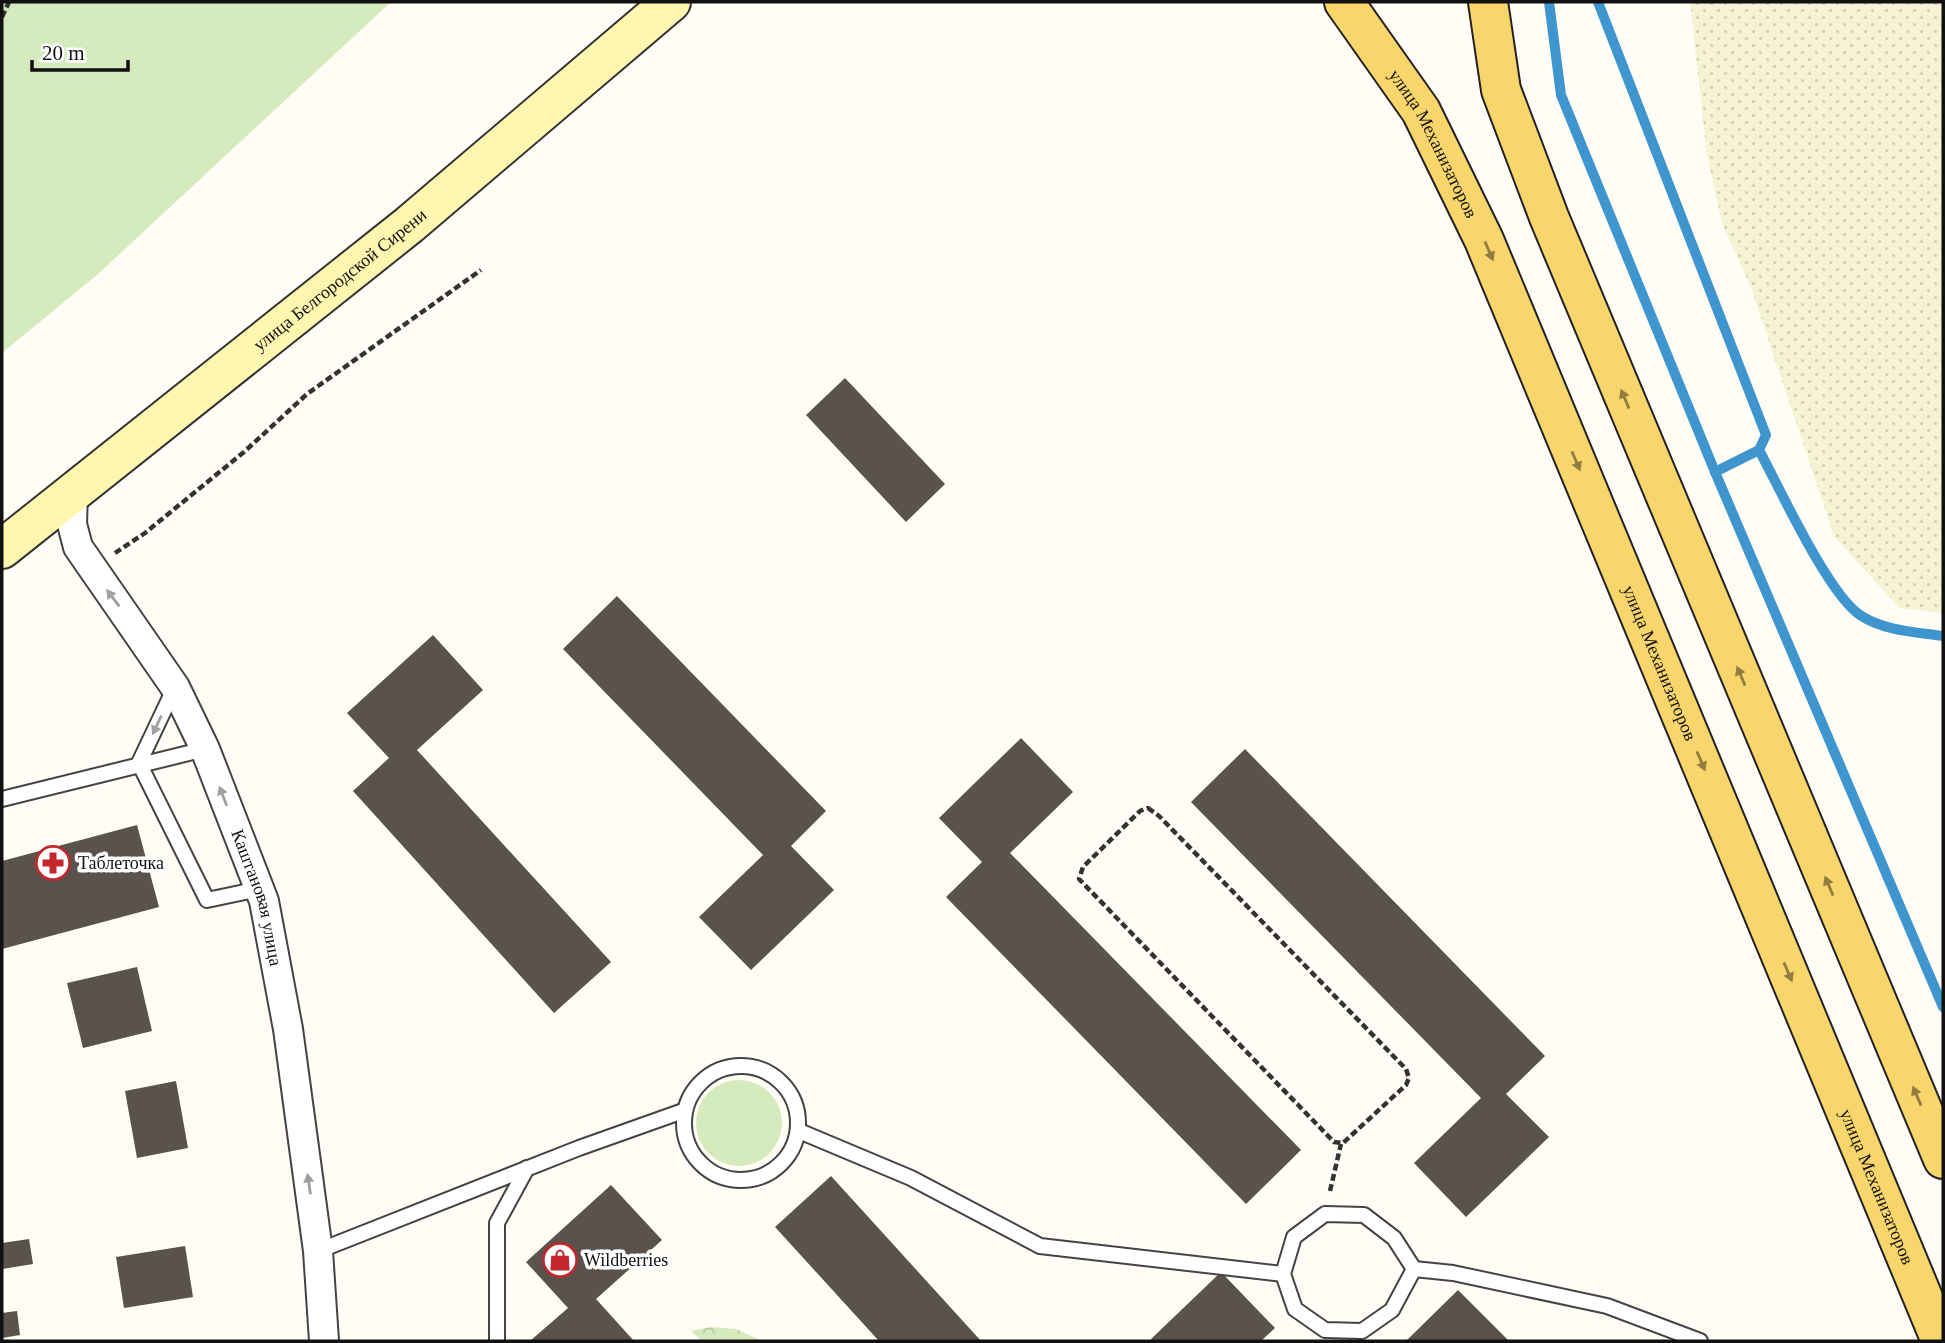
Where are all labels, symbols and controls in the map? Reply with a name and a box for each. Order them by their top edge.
scale bar [32,28,128,72]
text: 20 m [42,41,85,65]
street label: улица Механизаторов [1385,66,1482,221]
street label: улица Белгородской Сирени [249,204,431,355]
one-way arrow [1483,240,1494,261]
one-way arrow [1620,388,1631,409]
one-way arrow [1571,450,1582,471]
street label: улица Механизаторов [1618,582,1701,744]
one-way arrow [106,589,120,608]
one-way arrow [1736,666,1747,687]
one-way arrow [151,715,163,735]
one-way arrow [1696,751,1707,772]
one-way arrow [217,786,228,807]
street label: Каштановая улица [227,827,286,968]
pharmacy icon: Таблеточка [34,844,72,882]
place label: Таблеточка [78,853,164,873]
one-way arrow [1823,876,1835,896]
one-way arrow [1783,961,1794,982]
one-way arrow [1911,1086,1923,1106]
street label: улица Механизаторов [1836,1106,1918,1267]
one-way arrow [303,1173,314,1195]
shop icon: Wildberries [541,1241,579,1279]
place label: Wildberries [584,1250,668,1270]

